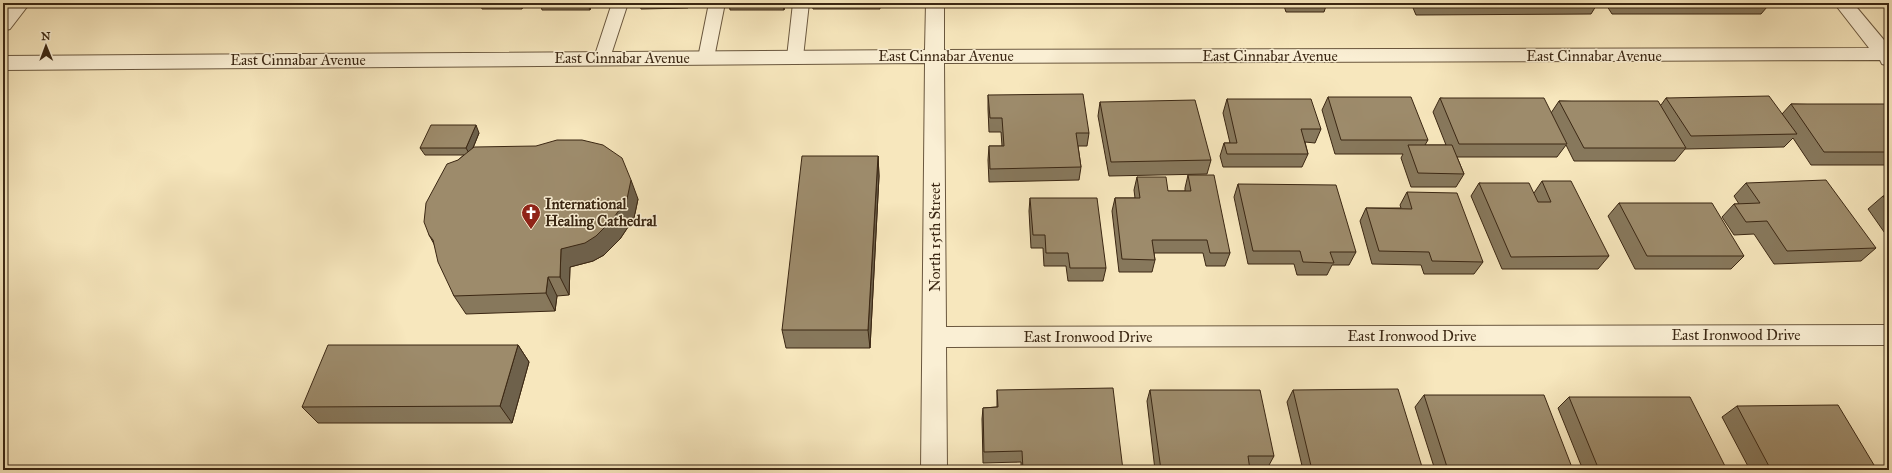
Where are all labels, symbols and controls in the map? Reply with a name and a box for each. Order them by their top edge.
north arrow [26,26,66,66]
text: N [41,30,51,43]
street label: East Cinnabar Avenue [878,47,1014,65]
street label: East Cinnabar Avenue [1202,47,1338,65]
street label: East Cinnabar Avenue [1526,47,1662,65]
street label: East Cinnabar Avenue [554,49,690,67]
street label: East Cinnabar Avenue [230,51,366,69]
street label: North 15th Street [926,182,944,292]
place label: International Healing Cathedral [545,195,658,231]
church icon: International Healing Cathedral [520,202,542,230]
street label: East Ironwood Drive [1671,326,1801,344]
street label: East Ironwood Drive [1347,327,1477,345]
street label: East Ironwood Drive [1023,328,1153,346]

